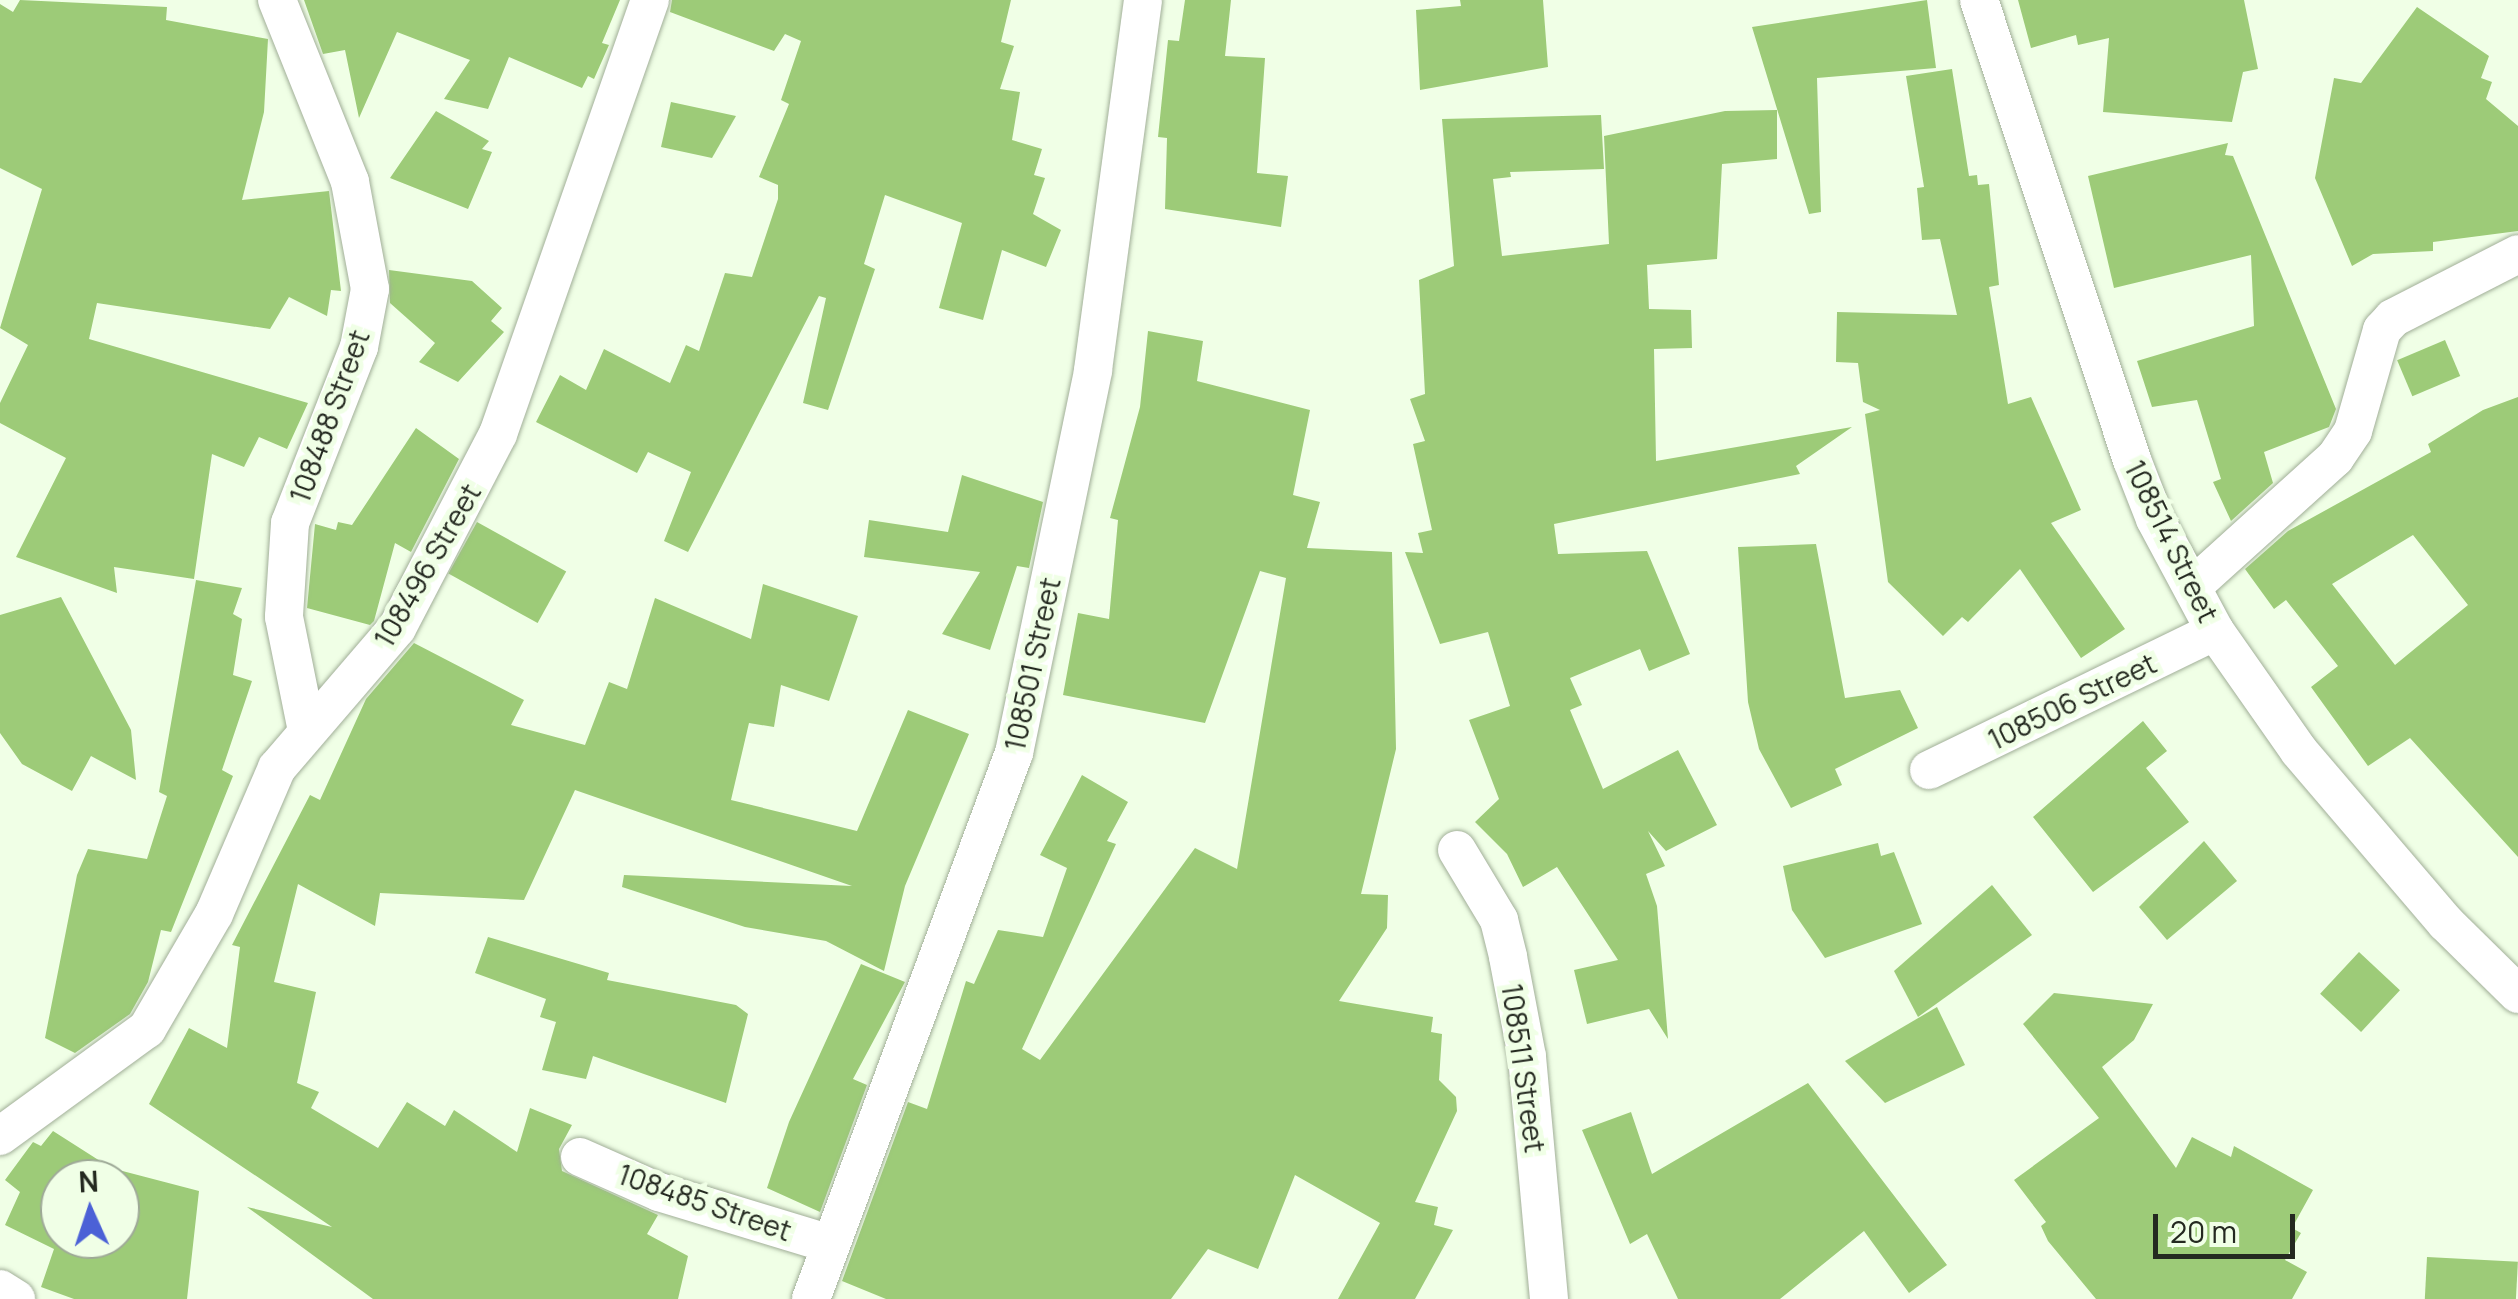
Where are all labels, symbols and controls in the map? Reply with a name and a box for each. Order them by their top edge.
street label: 108488 Street [282,325,376,507]
street label: 108514 Street [2118,455,2226,627]
street label: 108496 Street [367,477,487,653]
street label: 108501 Street [997,574,1067,754]
street label: 108506 Street [1983,646,2161,756]
street label: 108511 Street [1496,981,1552,1155]
street label: 108485 Street [614,1157,796,1247]
north arrow [40,1159,140,1259]
text: N [77,1162,100,1201]
scale bar [2158,1194,2300,1256]
text: 20 m [2170,1211,2237,1252]

